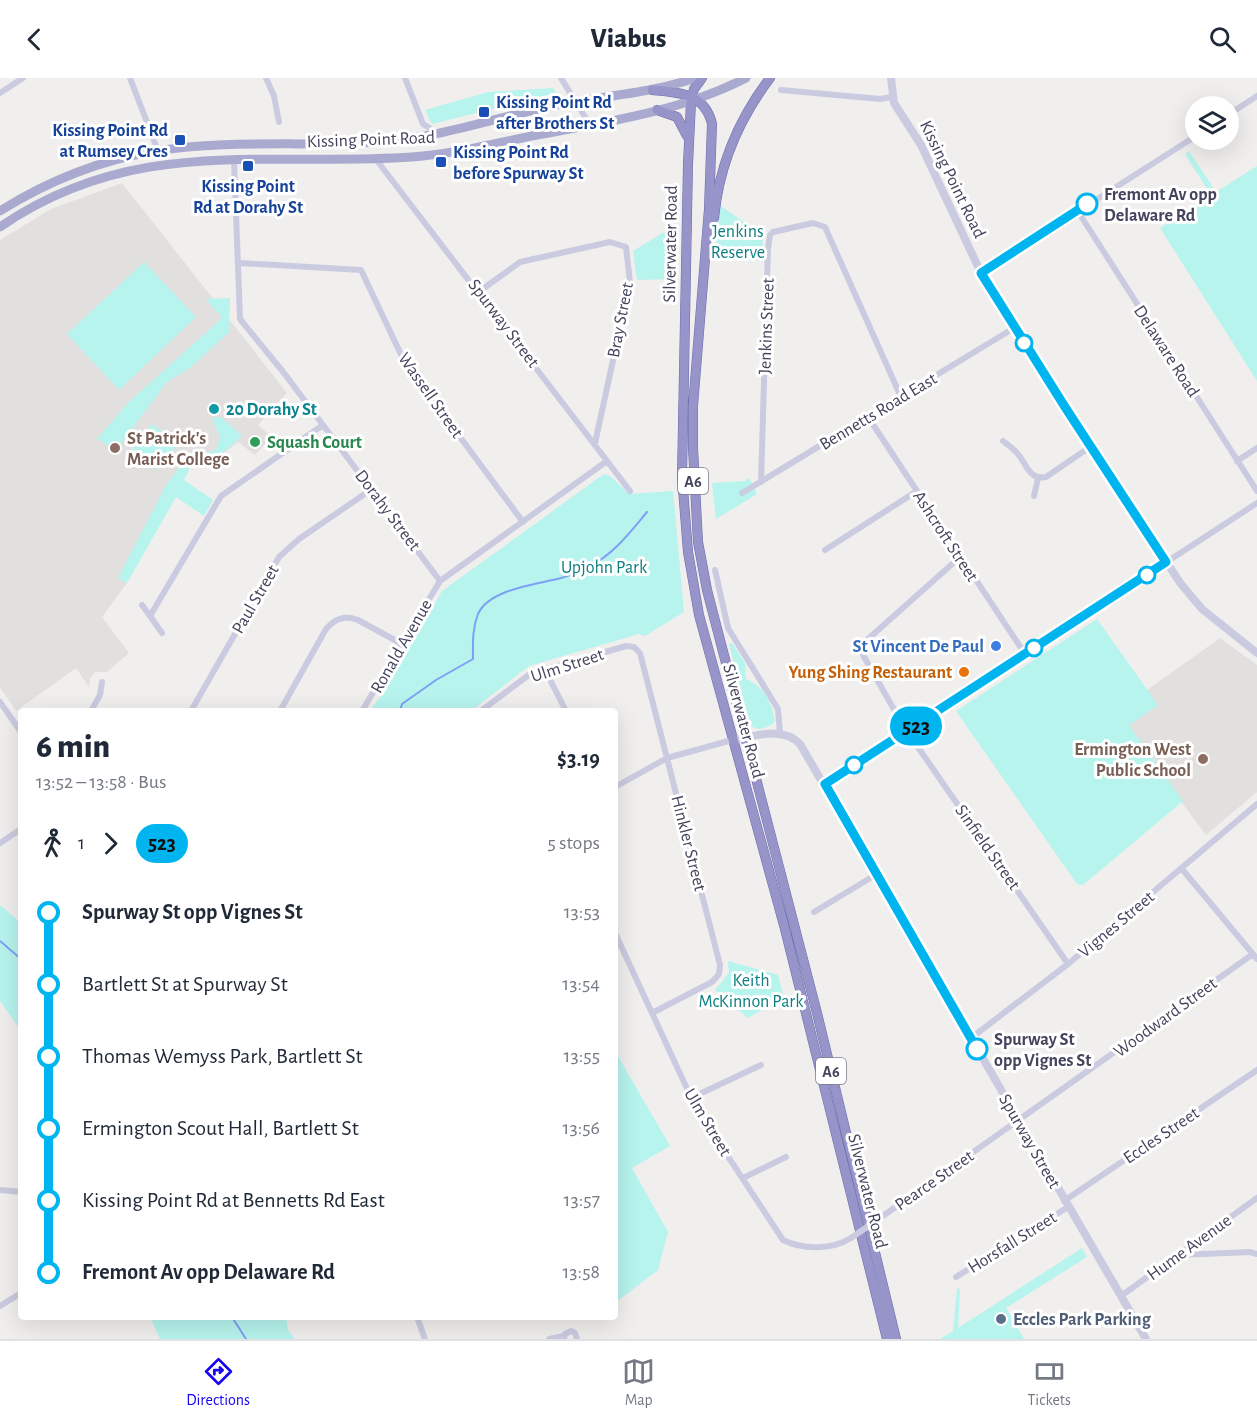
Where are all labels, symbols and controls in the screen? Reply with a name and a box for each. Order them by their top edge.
icon: back [18,23,51,56]
icon: search [1206,23,1239,56]
text: Viabus [591,25,666,52]
place label: Kissing Point Rd after Brothers St [496,94,614,133]
map controls [1185,96,1239,150]
button: layers [1185,96,1239,150]
marker: Kissing Point Rd after Brothers St [477,105,491,119]
street label: Kissing Point Road [916,118,988,241]
place label: Kissing Point Rd at Rumsey Cres [52,122,169,161]
street label: Kissing Point Road [307,129,436,151]
marker: Kissing Point Rd at Rumsey Cres [173,133,187,147]
place label: Kissing Point Rd before Spurway St [453,144,584,183]
marker: Kissing Point Rd before Spurway St [434,155,448,169]
marker: Kissing Point Rd at Dorahy St [241,159,255,173]
place label: Kissing Point Rd at Dorahy St [193,178,303,217]
street label: Silverwater Road [661,185,681,303]
place label: Fremont Av opp Delaware Rd [1104,186,1217,225]
marker: Fremont Av opp Delaware Rd [1076,193,1098,215]
park label: Jenkins Reserve [711,223,765,262]
street label: Spurway Street [464,276,542,371]
street label: Jenkins Street [756,277,778,375]
street label: Bray Street [605,281,637,359]
street label: Delaware Road [1130,302,1202,401]
unlabelled marker [1015,334,1033,352]
street label: Wassell Street [394,350,466,442]
street label: Bennetts Road East [817,370,941,454]
place label: 20 Dorahy St [226,401,317,419]
marker: 20 Dorahy St [207,402,221,416]
place label: St Patrick's Marist College [127,430,230,469]
place label: Squash Court [267,434,362,452]
marker: Squash Court [248,435,262,449]
marker: St Patrick's Marist College [108,441,122,455]
street label: Dorahy Street [351,467,424,555]
road number: A6 [678,468,708,494]
street label: Ashcroft Street [909,488,981,585]
park label: Upjohn Park [561,559,648,577]
street label: Paul Street [229,562,283,637]
unlabelled marker [1138,566,1156,584]
street label: Ronald Avenue [368,597,436,696]
place label: St Vincent De Paul [852,638,984,656]
marker: St Vincent De Paul [989,639,1003,653]
unlabelled marker [1025,639,1043,657]
street label: Ulm Street [529,646,606,686]
street label: Silverwater Road [719,662,767,780]
place label: Yung Shing Restaurant [789,664,952,682]
marker: Yung Shing Restaurant [957,665,971,679]
line badge: 523 [882,706,950,746]
text: 523 [902,716,930,737]
text: 6 min [36,731,110,764]
place label: Ermington West Public School [1074,741,1191,780]
text: $3.19 [557,748,600,770]
marker: Ermington West Public School [1196,752,1210,766]
unlabelled marker [845,756,863,774]
text: 13:52 – 13:58 · Bus [36,772,166,792]
street label: Hinkler Street [667,793,709,893]
street label: Sinfield Street [951,802,1023,894]
icon: walk [36,827,69,860]
icon: forward [94,827,127,860]
text: 1 [78,833,85,853]
text: 523 [148,833,176,854]
text: 5 stops [547,833,600,853]
street label: Vignes Street [1075,888,1158,962]
text: Spurway St opp Vignes St [82,901,303,923]
text: 13:53 [564,902,600,922]
park label: Keith McKinnon Park [699,972,804,1011]
text: Bartlett St at Spurway St [82,973,288,995]
text: 13:54 [562,974,600,994]
street label: Woodward Street [1111,974,1221,1061]
place label: Spurway St opp Vignes St [994,1031,1091,1070]
marker: Spurway St opp Vignes St [966,1038,988,1060]
text: Thomas Wemyss Park, Bartlett St [82,1045,363,1067]
text: 13:55 [564,1046,600,1066]
road number: A6 [816,1058,846,1084]
street label: Ulm Street [680,1086,734,1160]
street label: Spurway Street [995,1091,1063,1192]
street label: Eccles Street [1121,1104,1203,1168]
text: Ermington Scout Hall, Bartlett St [82,1117,359,1139]
text: 13:56 [563,1118,600,1138]
street label: Silverwater Road [844,1132,890,1250]
street label: Pearce Street [892,1147,977,1214]
text: Kissing Point Rd at Bennetts Rd East [82,1189,385,1211]
text: 13:57 [564,1190,600,1210]
street label: Horsfall Street [965,1208,1060,1277]
street label: Hume Avenue [1144,1211,1235,1284]
text: Fremont Av opp Delaware Rd [82,1261,335,1283]
text: 13:58 [562,1262,600,1282]
place label: Eccles Park Parking [1013,1311,1152,1329]
marker: Eccles Park Parking [994,1312,1008,1326]
tab: Directions [186,1355,250,1410]
tab: Map [622,1355,655,1410]
tab: Tickets [1028,1355,1071,1410]

